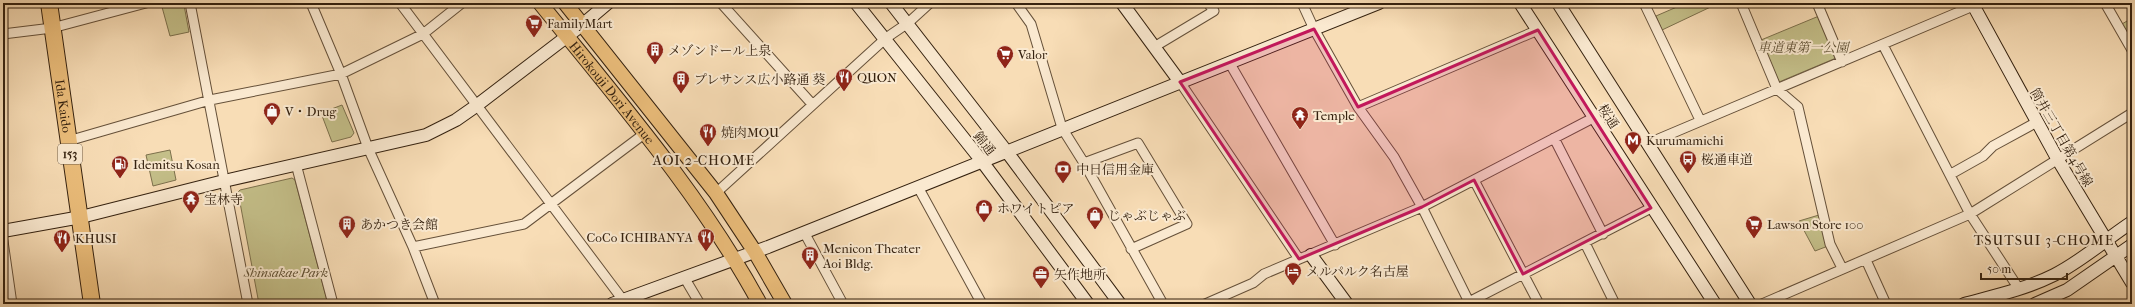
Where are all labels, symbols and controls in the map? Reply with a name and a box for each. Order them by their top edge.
supermarket icon: FamilyMart [524,13,544,38]
place label: FamilyMart [547,16,613,31]
street label: Hirokouji Dori Avenue [566,39,658,147]
building icon: メゾンドール上泉 [645,40,665,65]
park label: 車道東第一公園 [1757,40,1850,55]
place label: メゾンドール上泉 [668,43,771,58]
supermarket icon: Valor [995,44,1015,69]
place label: Valor [1017,47,1048,62]
restaurant icon: QUON [834,67,854,92]
building icon: プレサンス広小路通 葵 [671,69,691,94]
place label: QUON [857,70,897,85]
place label: プレサンス広小路通 葵 [694,72,825,87]
street label: Ida Kaido [52,78,75,134]
street label: 筒井三丁目第4号線 [2027,85,2096,189]
shop icon: V・Drug [262,101,282,126]
street label: 桜通 [1595,101,1622,131]
place label: V・Drug [284,104,337,119]
temple icon: Temple [1290,105,1310,130]
place label: Temple [1313,108,1355,123]
restaurant icon: 焼肉MOU [698,122,718,147]
place label: 焼肉MOU [721,125,779,140]
street label: 錦通 [971,128,999,158]
metro station icon: Kurumamichi [1623,130,1643,155]
place label: Kurumamichi [1646,133,1724,148]
road number: 153 [58,144,82,164]
bus stop icon: 桜通車道 [1678,149,1698,174]
district label: AOI 2-CHOME [652,152,755,169]
place label: 桜通車道 [1701,152,1753,167]
fuel station icon: Idemitsu Kosan [110,154,130,179]
place label: Idemitsu Kosan [133,157,220,172]
bank icon: 中日信用金庫 [1053,159,1073,184]
place label: 中日信用金庫 [1076,162,1154,177]
temple icon: 宝林寺 [181,189,201,214]
place label: 宝林寺 [204,192,243,207]
shop icon: ホワイトピア [974,198,994,223]
place label: ホワイトピア [997,201,1075,216]
shop icon: じゃぶじゃぶ [1085,205,1105,230]
place label: じゃぶじゃぶ [1108,208,1186,223]
building icon: あかつき会館 [337,214,357,239]
supermarket icon: Lawson Store 100 [1744,214,1764,239]
place label: あかつき会館 [360,217,438,232]
place label: Lawson Store 100 [1767,217,1863,232]
restaurant icon: CoCo ICHIBANYA [696,227,716,252]
restaurant icon: KHUSI [52,228,72,253]
place label: CoCo ICHIBANYA [587,230,694,245]
place label: KHUSI [75,231,117,246]
district label: TSUTSUI 3-CHOME [1974,232,2114,249]
place label: Menicon Theater Aoi Bldg. [822,241,921,271]
building icon: Menicon Theater Aoi Bldg. [800,245,820,270]
scale bar [1981,255,2067,281]
hotel icon: メルパルク名古屋 [1283,261,1303,286]
text: 50 m [1987,262,2011,276]
office icon: 矢作地所 [1031,264,1051,289]
place label: メルパルク名古屋 [1306,264,1409,279]
park label: Shinsakae Park [243,265,328,280]
place label: 矢作地所 [1054,267,1106,282]

